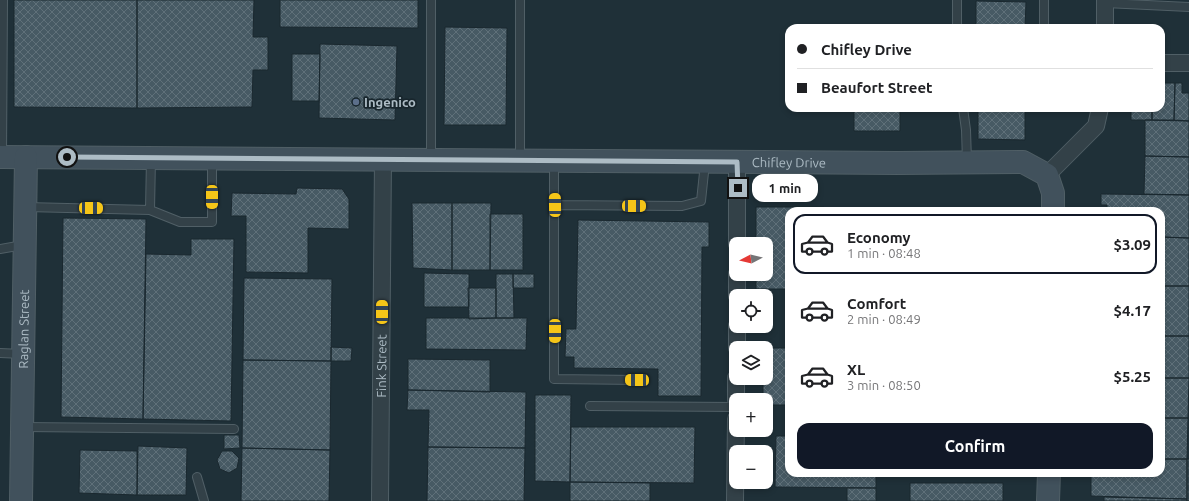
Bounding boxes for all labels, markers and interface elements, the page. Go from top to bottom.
text: Chifley Drive [821,41,912,58]
text: Beaufort Street [821,79,933,96]
place label: Ingenico [364,95,416,109]
marker: Ingenico [351,97,361,107]
route start [58,148,76,166]
street label: Chifley Drive [752,155,826,170]
callout: 1 min [752,174,818,202]
route end [729,179,747,197]
text: 1 min [769,181,801,195]
car [206,185,218,209]
car [549,193,561,217]
car [622,200,646,212]
car [79,202,103,214]
icon: car [799,226,835,262]
text: Economy [847,229,911,246]
text: $3.09 [1113,236,1151,253]
north arrow [729,237,773,281]
map controls [729,237,773,489]
text: 1 min · 08:48 [847,246,921,260]
street label: Raglan Street [16,289,31,369]
button: locate [729,289,773,333]
icon: car [799,292,835,328]
text: Comfort [847,295,906,312]
car [376,300,388,324]
text: $4.17 [1113,302,1151,319]
text: 2 min · 08:49 [847,312,921,326]
car [549,319,561,343]
street label: Fink Street [374,334,388,398]
button: layers [729,341,773,385]
icon: car [799,358,835,394]
text: XL [847,361,865,378]
text: $5.25 [1113,368,1151,385]
car [625,374,649,386]
text: 3 min · 08:50 [847,378,921,392]
button: + [729,393,773,437]
button: Confirm [797,423,1153,469]
button: − [729,445,773,489]

